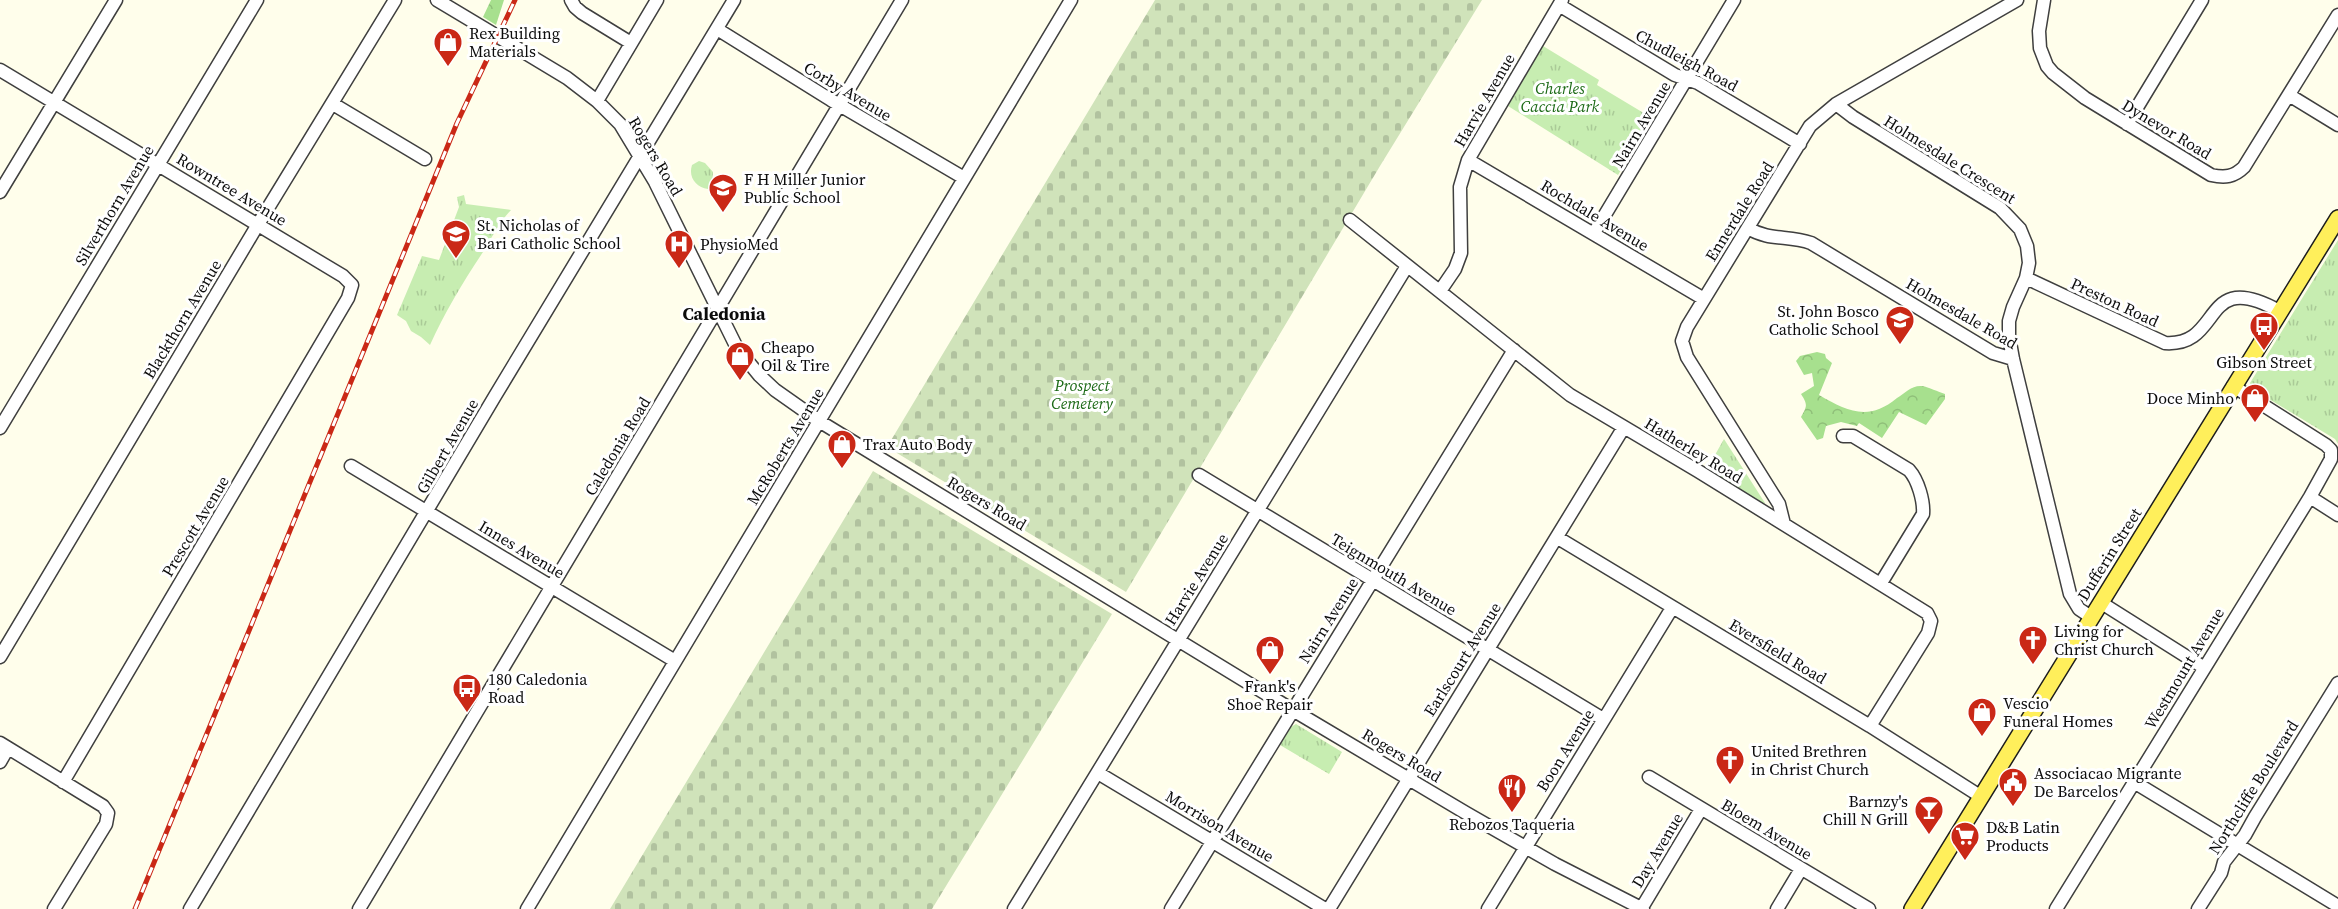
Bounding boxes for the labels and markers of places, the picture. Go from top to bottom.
place label: Rex Building Materials [469,22,560,62]
shop icon: Rex Building Materials [432,26,464,68]
place label: F H Miller Junior Public School [744,168,866,208]
school or university icon: F H Miller Junior Public School [707,172,739,214]
place label: St. Nicholas of Bari Catholic School [477,214,621,254]
school or university icon: St. Nicholas of Bari Catholic School [440,218,472,260]
hospital icon: PhysioMed [663,228,695,270]
place label: PhysioMed [700,233,778,255]
place label: St. John Bosco Catholic School [1769,300,1879,340]
school or university icon: St. John Bosco Catholic School [1884,304,1916,346]
bus stop icon: Gibson Street [2248,310,2280,352]
place label: Cheapo Oil & Tire [761,336,830,376]
shop icon: Cheapo Oil & Tire [724,340,756,382]
place label: Gibson Street [2216,351,2313,373]
shop icon: Doce Minho [2239,382,2271,424]
place label: Doce Minho [2147,387,2234,409]
shop icon: Trax Auto Body [826,428,858,470]
place label: Trax Auto Body [863,433,973,455]
place label: Living for Christ Church [2054,620,2154,660]
church icon: Living for Christ Church [2017,624,2049,666]
shop icon: Frank's Shoe Repair [1254,634,1286,676]
place label: 180 Caledonia Road [488,668,588,708]
bus stop icon: 180 Caledonia Road [451,672,483,714]
place label: Frank's Shoe Repair [1227,675,1313,715]
place label: Vescio Funeral Homes [2003,692,2113,732]
shop icon: Vescio Funeral Homes [1966,696,1998,738]
place label: United Brethren in Christ Church [1751,740,1870,780]
church icon: United Brethren in Christ Church [1714,744,1746,786]
place label: Associacao Migrante De Barcelos [2034,762,2182,802]
public building icon: Associacao Migrante De Barcelos [1997,766,2029,808]
restaurant icon: Rebozos Taqueria [1496,772,1528,814]
place label: Barnzy's Chill N Grill [1823,790,1908,830]
bar icon: Barnzy's Chill N Grill [1913,794,1945,836]
place label: Rebozos Taqueria [1449,813,1576,835]
place label: D&B Latin Products [1986,816,2060,856]
supermarket icon: D&B Latin Products [1949,820,1981,862]

